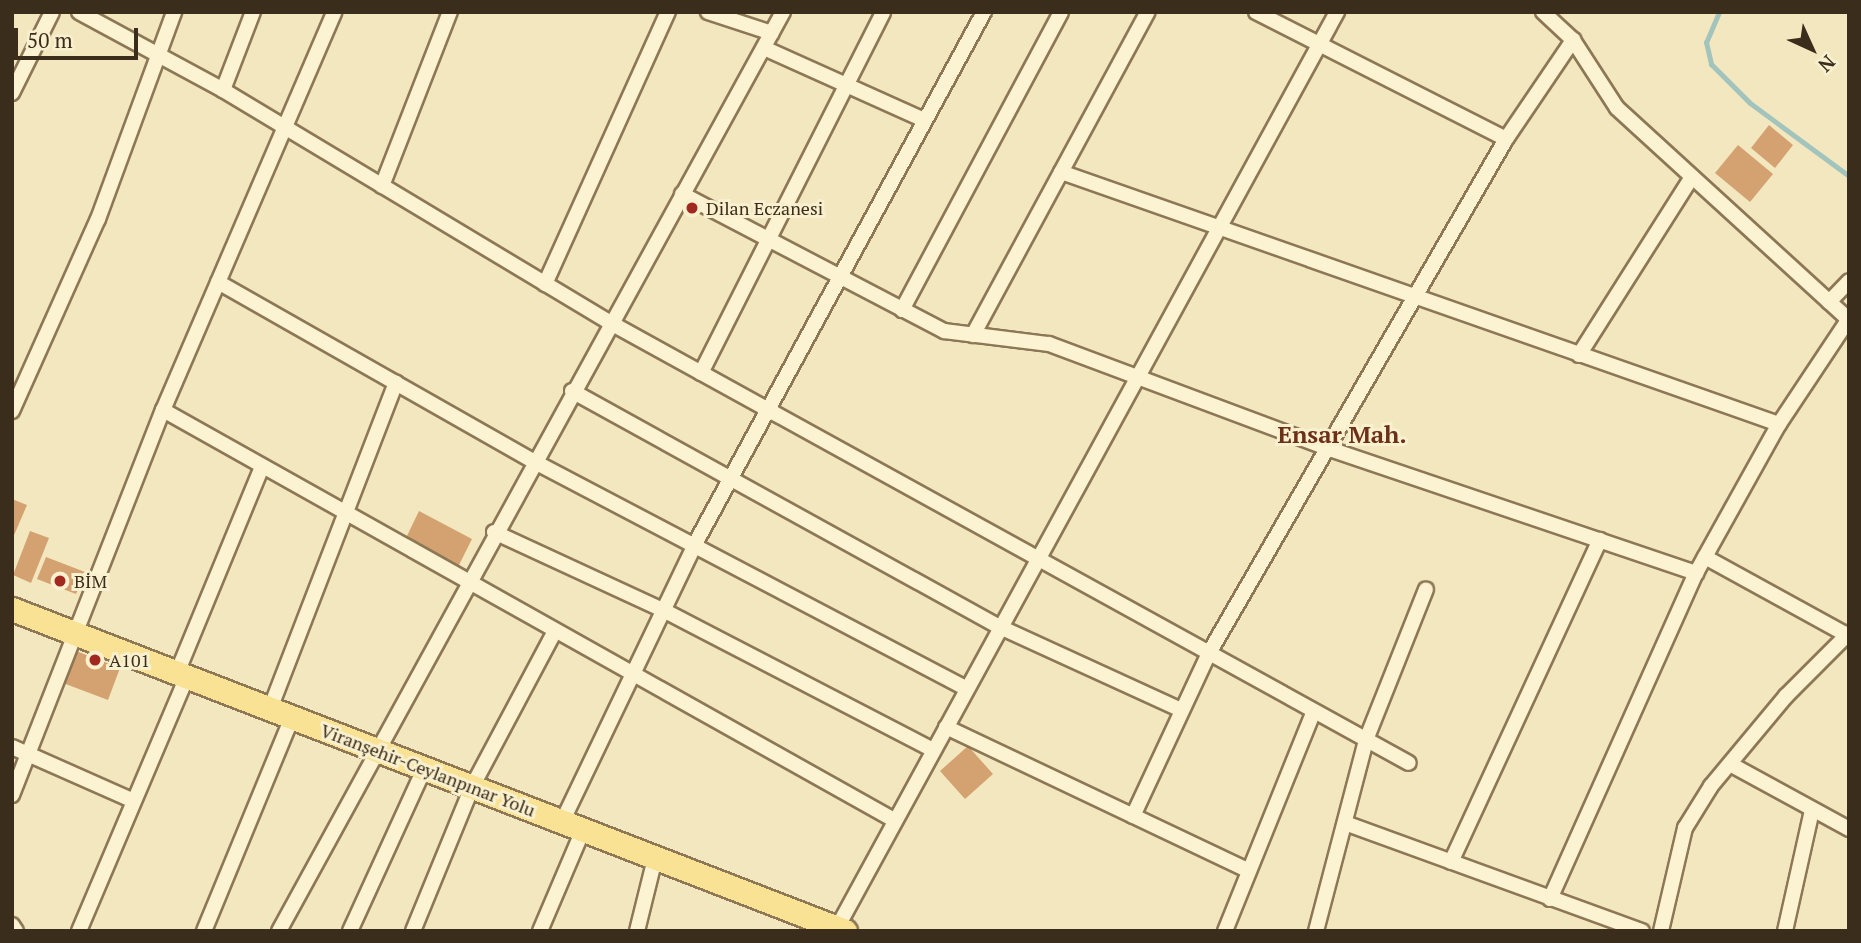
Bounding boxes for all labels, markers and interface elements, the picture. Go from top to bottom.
scale bar [18,14,142,58]
north arrow [1777,14,1847,84]
text: 50 m [27,26,73,54]
text: N [1813,50,1841,78]
place label: Dilan Eczanesi [706,197,823,219]
marker: Dilan Eczanesi [684,200,700,216]
district label: Ensar Mah. [1277,421,1407,449]
place label: BİM [74,570,107,592]
marker: BİM [52,573,68,589]
place label: A101 [109,649,150,671]
marker: A101 [87,652,103,668]
street label: Viranşehir-Ceylanpınar Yolu [318,719,538,821]

